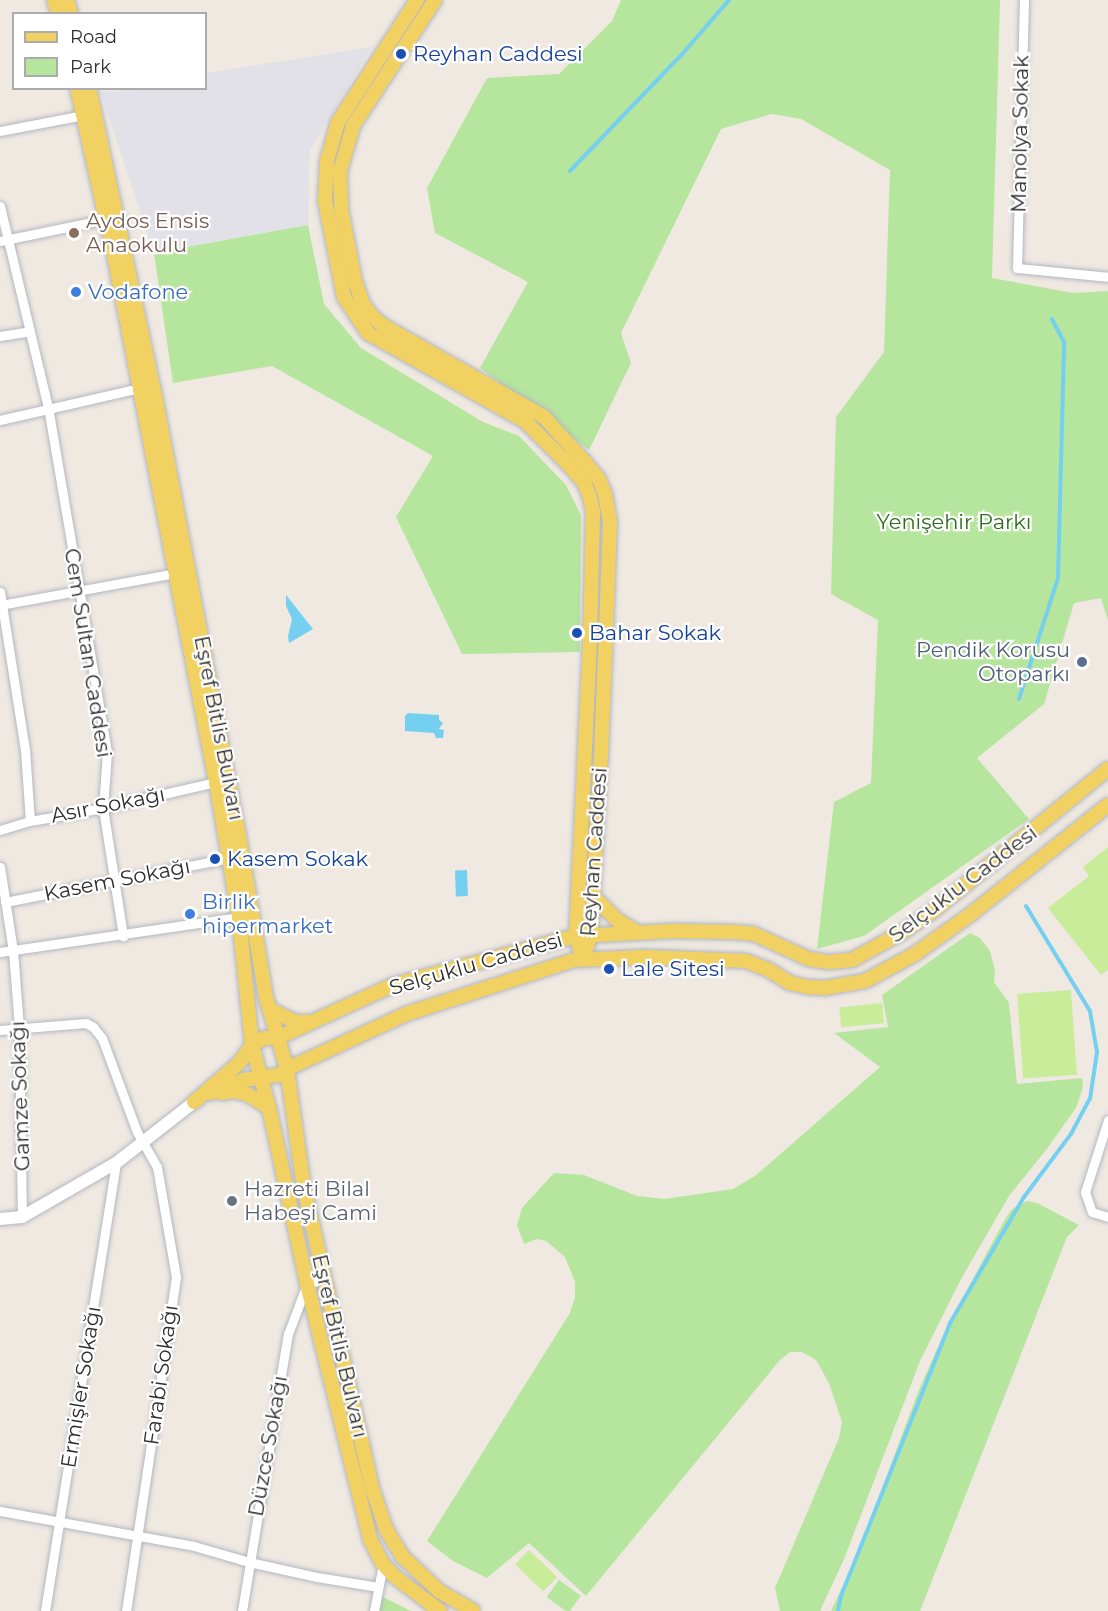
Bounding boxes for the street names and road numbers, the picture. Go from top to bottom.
street label: Manolya Sokak [1006,55,1034,213]
street label: Cem Sultan Caddesi [59,546,117,760]
street label: Eşref Bitlis Bulvarı [189,634,249,822]
street label: Reyhan Caddesi [576,767,612,937]
street label: Asır Sokağı [49,782,167,828]
street label: Selçuklu Caddesi [884,820,1042,948]
street label: Kasem Sokağı [42,853,192,907]
street label: Selçuklu Caddesi [386,927,566,1001]
street label: Gamze Sokağı [5,1020,35,1172]
street label: Eşref Bitlis Bulvarı [307,1252,373,1440]
street label: Farabi Sokağı [139,1303,183,1447]
street label: Ermişler Sokağı [56,1304,106,1470]
street label: Düzce Sokağı [243,1374,293,1518]

